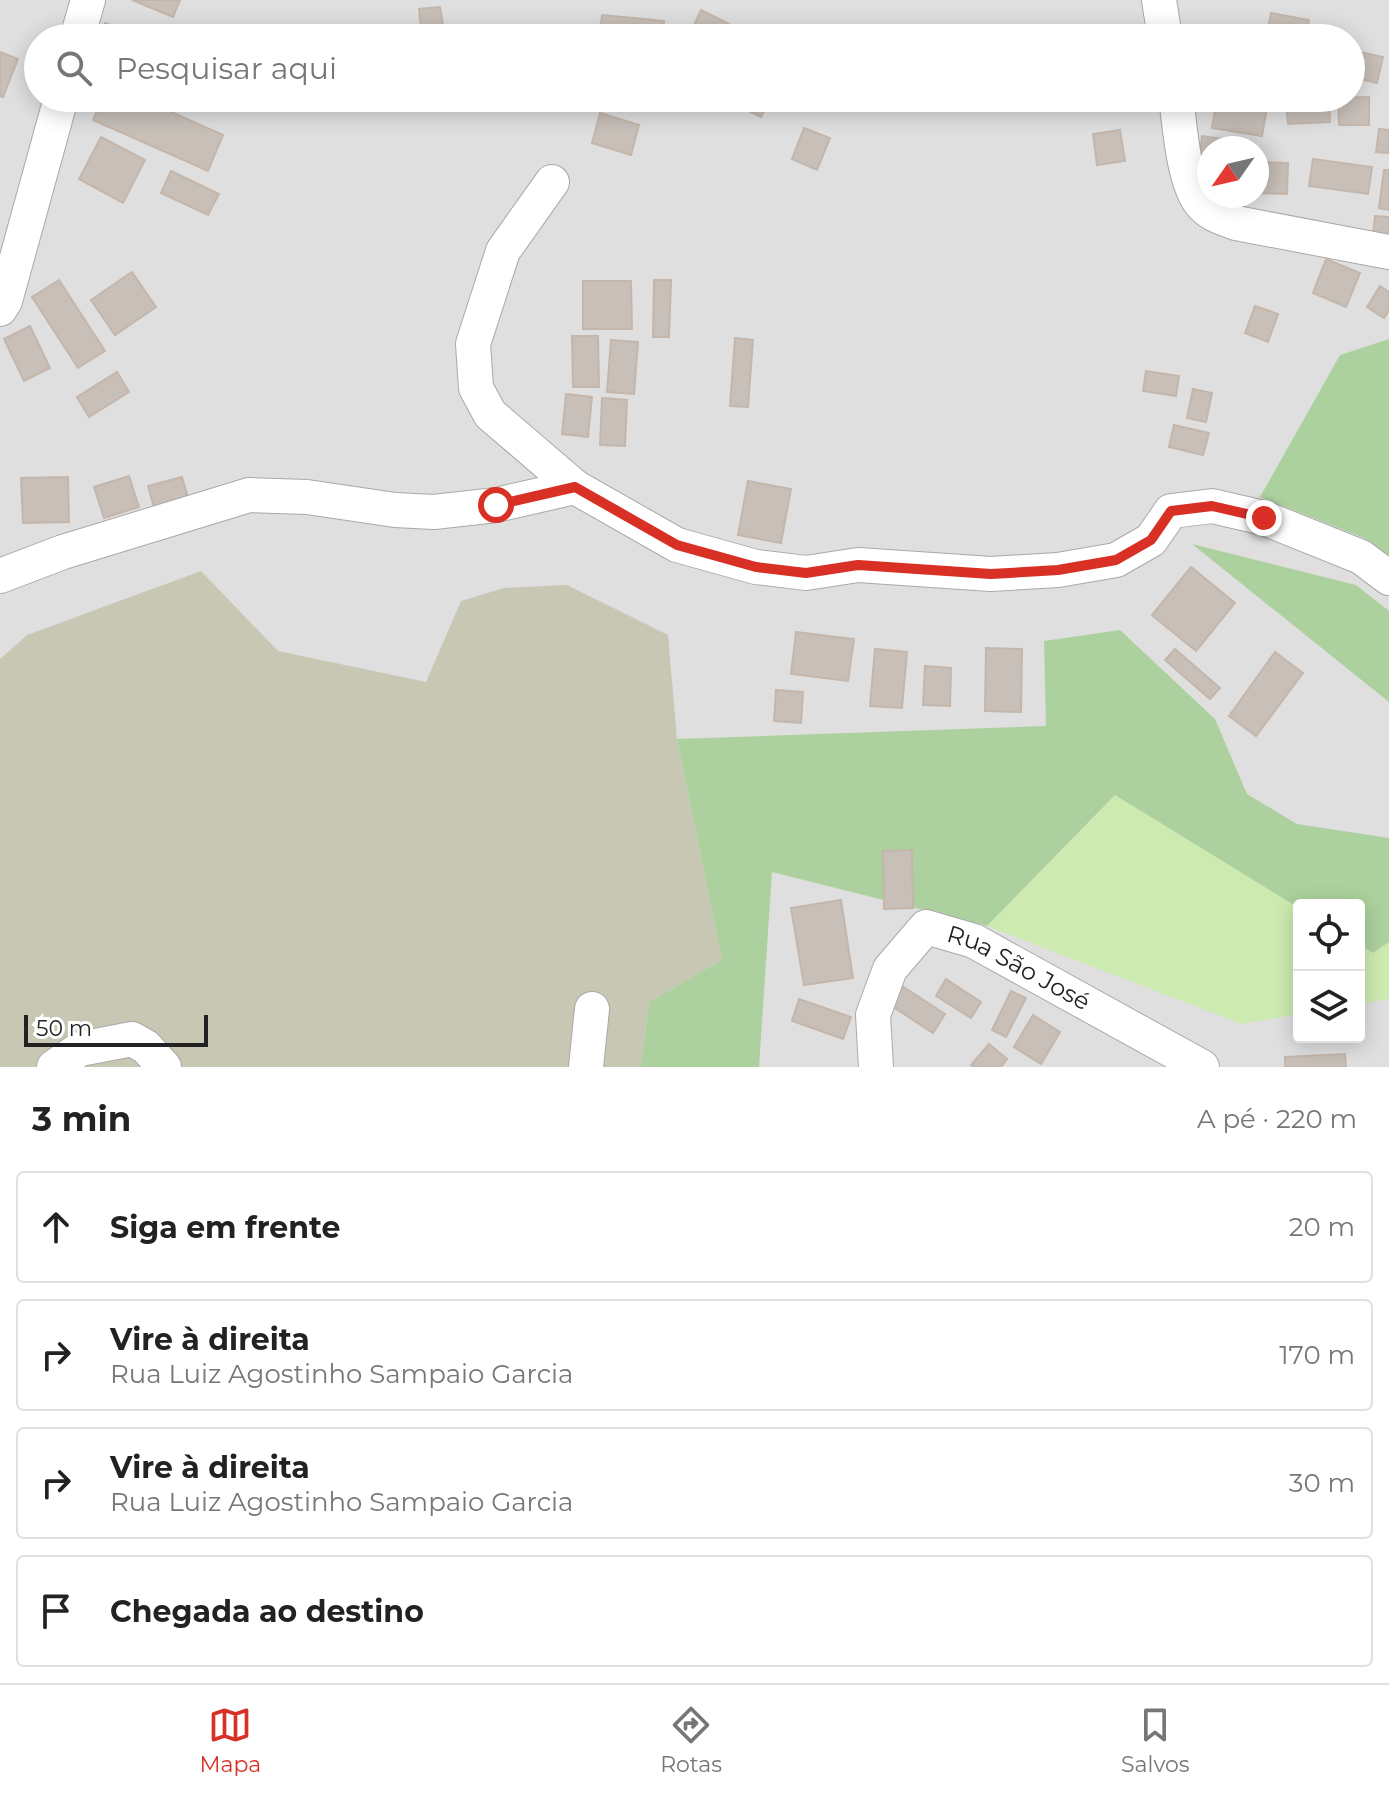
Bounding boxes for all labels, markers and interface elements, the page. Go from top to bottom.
search box [24,24,1365,112]
icon: search [52,46,96,90]
text: Pesquisar aqui [116,50,337,87]
north arrow [1197,136,1269,208]
route start [478,487,514,523]
route end [1246,500,1282,536]
map controls [1293,899,1365,1043]
button: locate [1293,899,1365,971]
street label: Rua São José [944,919,1095,1016]
button: layers [1293,971,1365,1043]
scale bar [24,1011,208,1047]
text: 50 m [36,1015,92,1042]
text: 3 min [32,1098,131,1140]
text: A pé · 220 m [1197,1103,1357,1135]
icon: ahead [34,1205,78,1249]
text: Siga em frente [110,1209,340,1246]
text: 20 m [1289,1211,1355,1243]
text: Vire à direita [110,1321,310,1358]
icon: right [34,1333,78,1377]
text: 170 m [1279,1339,1355,1371]
text: Rua Luiz Agostinho Sampaio Garcia [110,1358,573,1390]
text: Vire à direita [110,1449,310,1486]
icon: right [34,1461,78,1505]
text: 30 m [1289,1467,1355,1499]
text: Rua Luiz Agostinho Sampaio Garcia [110,1486,573,1518]
icon: arrive [34,1589,78,1633]
text: Chegada ao destino [110,1593,424,1630]
tab: Mapa [199,1703,261,1778]
tab: Rotas [660,1703,722,1778]
tab: Salvos [1121,1703,1190,1778]

